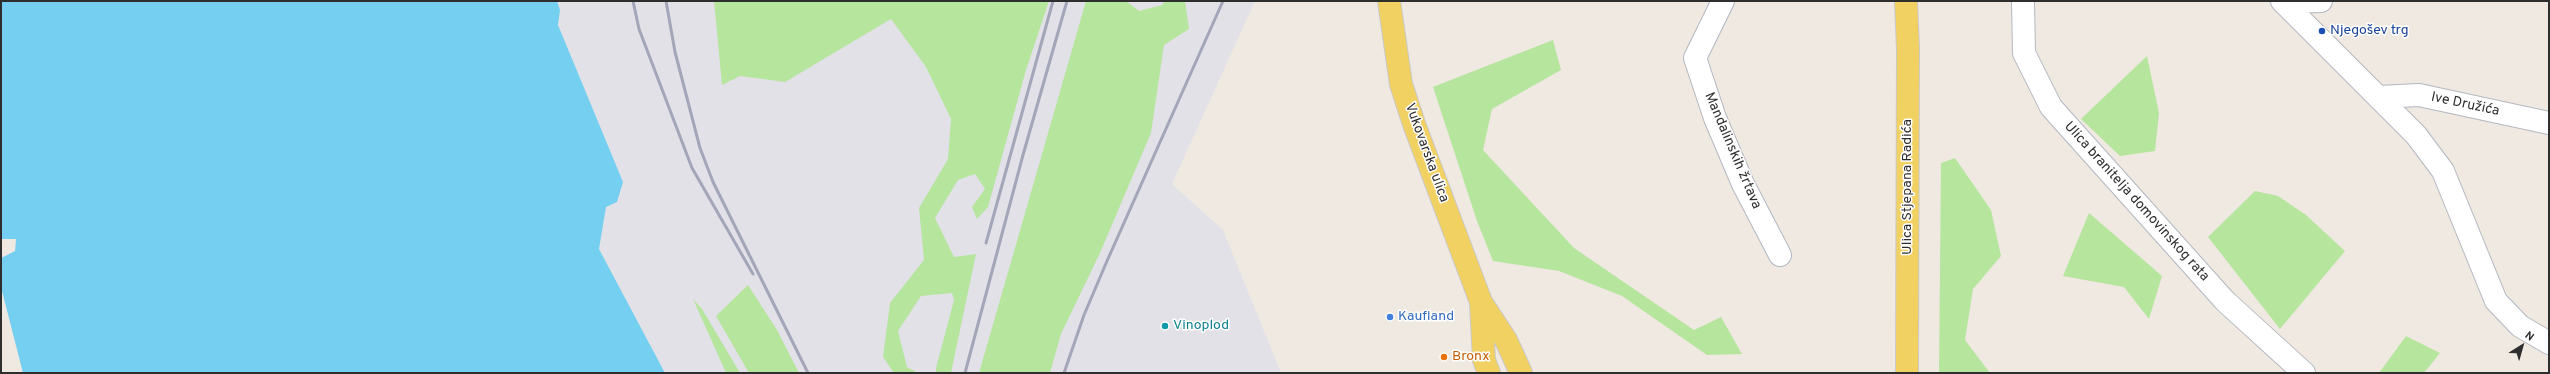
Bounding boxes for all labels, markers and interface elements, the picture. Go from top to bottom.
place label: Njegošev trg [2330,23,2409,39]
marker: Njegošev trg [2317,26,2327,36]
street label: Mandalinskih žrtava [1700,90,1764,212]
street label: Ive Družića [2429,90,2501,120]
street label: Vukovarska ulica [1400,101,1452,205]
street label: Ulica Stjepana Radića [1900,119,1916,255]
street label: Ulica branitelja domovinskog rata [2060,119,2212,285]
place label: Kaufland [1398,309,1454,325]
marker: Kaufland [1385,312,1395,322]
place label: Vinoplod [1173,318,1229,334]
marker: Vinoplod [1160,321,1170,331]
north arrow [2502,326,2542,366]
text: N [2522,328,2537,344]
place label: Bronx [1452,349,1489,365]
marker: Bronx [1439,352,1449,362]

